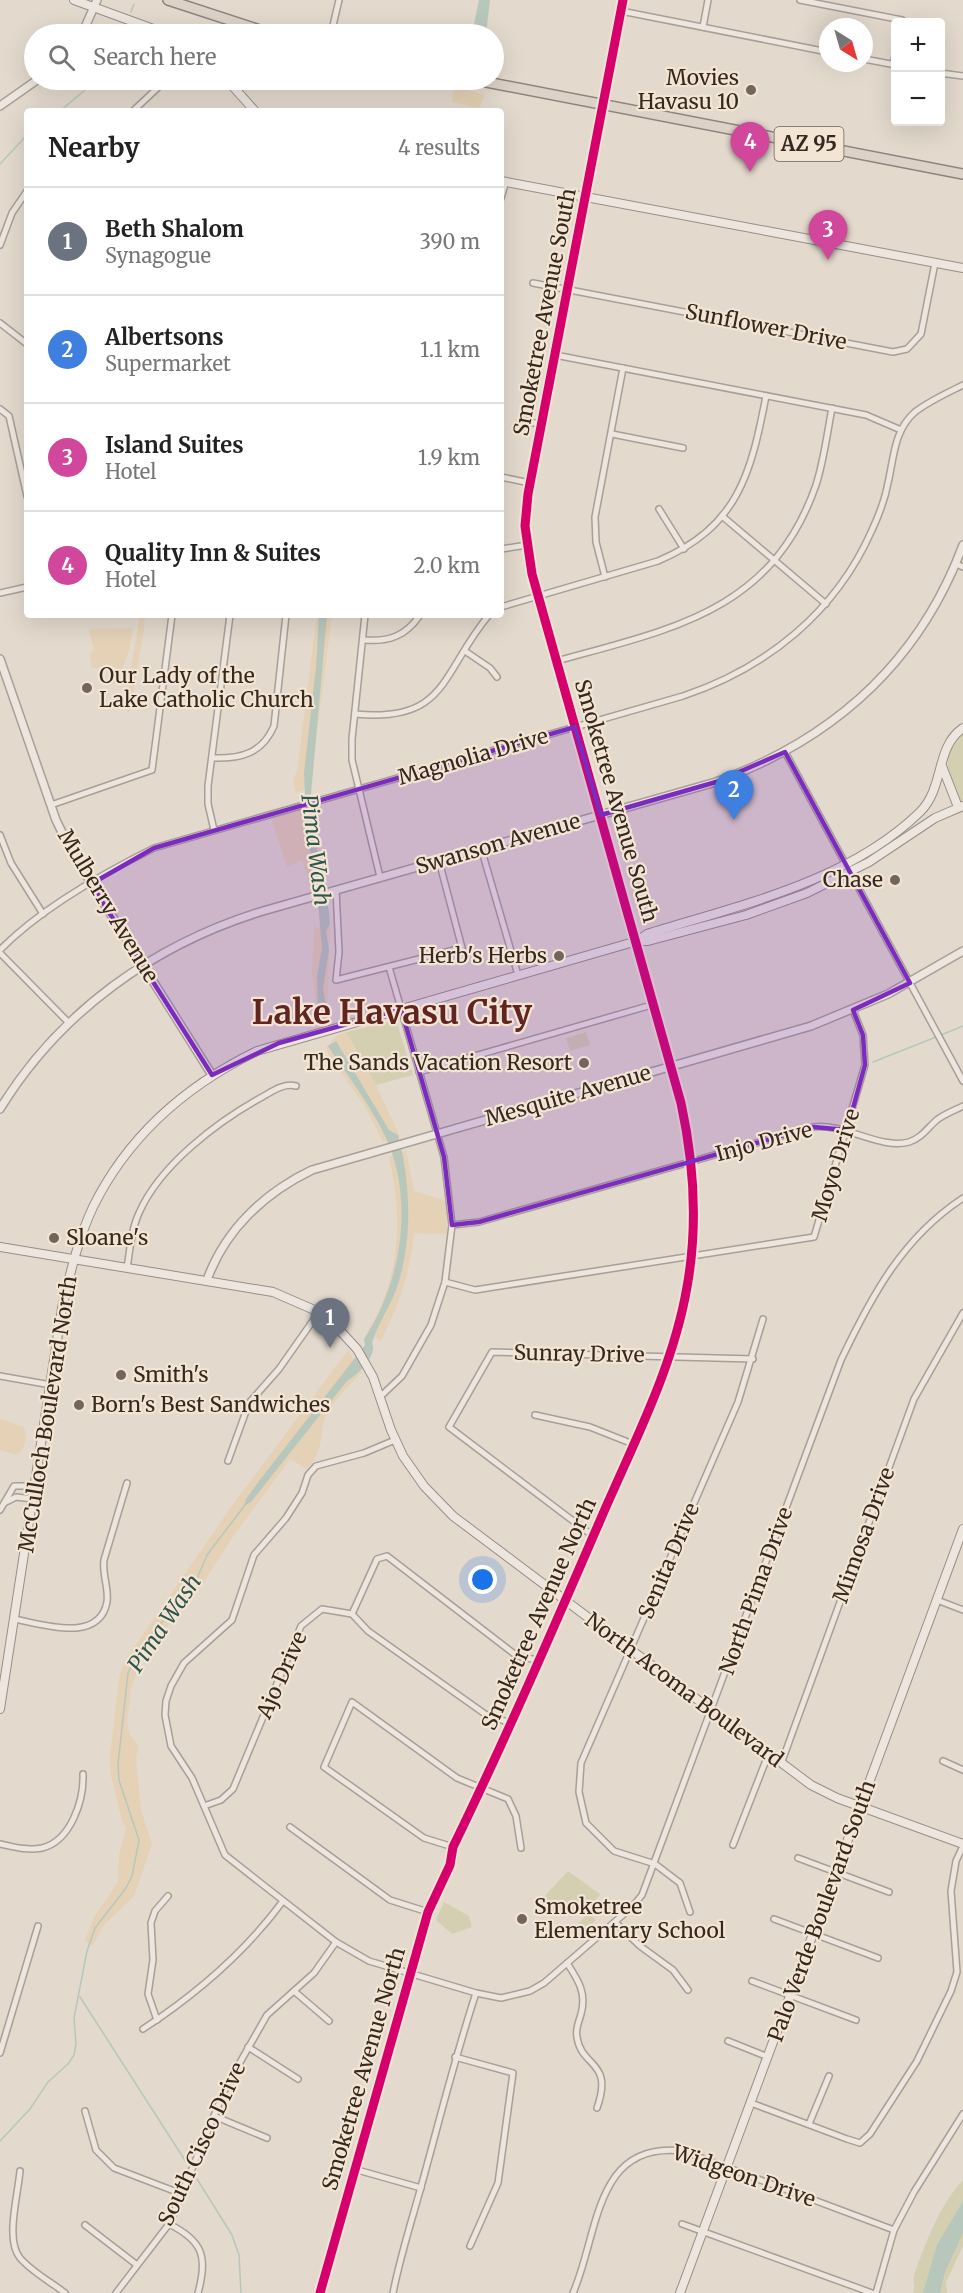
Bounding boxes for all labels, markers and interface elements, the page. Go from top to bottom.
north arrow [819,18,873,72]
map controls [891,18,945,126]
button: + [891,18,945,72]
search box [24,24,504,90]
icon: search [45,41,78,74]
text: Search here [93,43,216,71]
place label: Movies Havasu 10 [638,64,739,115]
button: − [891,72,945,126]
marker: Movies Havasu 10 [744,83,758,97]
pin: 4 [730,122,770,172]
road number: AZ 95 [774,127,844,161]
text: Nearby [48,131,140,164]
text: 4 results [398,135,480,160]
street label: Smoketree Avenue South [507,186,582,438]
pin: 3 [808,210,848,260]
text: Beth Shalom [105,215,244,243]
text: 1 [63,229,72,254]
text: 390 m [420,229,480,254]
text: Synagogue [105,243,211,268]
street label: Sunflower Drive [683,298,849,355]
text: Albertsons [105,323,224,351]
text: 2 [62,337,73,362]
text: 1.1 km [420,337,480,362]
text: Supermarket [105,351,231,376]
text: Island Suites [105,431,244,459]
text: 3 [62,445,73,470]
text: 1.9 km [418,445,480,470]
text: Hotel [105,459,156,484]
text: Quality Inn & Suites [105,539,321,567]
text: 4 [61,553,74,578]
text: 2.0 km [413,553,480,578]
text: Hotel [105,567,156,592]
place label: Our Lady of the Lake Catholic Church [99,662,314,713]
street label: Smoketree Avenue South [569,676,664,926]
marker: Our Lady of the Lake Catholic Church [80,681,94,695]
street label: Magnolia Drive [395,722,551,791]
pin: 2 [714,770,754,820]
water label: Pima Wash [295,793,337,907]
street label: Swanson Avenue [412,807,583,880]
street label: Mulberry Avenue [52,824,165,987]
place label: Chase [823,866,883,893]
marker: Chase [888,873,902,887]
place label: Herb's Herbs [419,942,547,969]
marker: Herb's Herbs [552,949,566,963]
district label: Lake Havasu City [252,992,533,1033]
place label: The Sands Vacation Resort [304,1049,572,1076]
marker: The Sands Vacation Resort [577,1056,591,1070]
street label: Mesquite Avenue [482,1059,654,1132]
street label: Moyo Drive [806,1105,865,1224]
street label: Injo Drive [713,1116,815,1167]
place label: Sloane's [66,1224,148,1251]
marker: Sloane's [47,1231,61,1245]
street label: McCulloch Boulevard North [12,1274,83,1554]
pin: 1 [310,1298,350,1348]
street label: Sunray Drive [513,1339,645,1368]
place label: Smith's [133,1361,209,1388]
marker: Smith's [114,1368,128,1382]
place label: Born's Best Sandwiches [91,1391,330,1418]
marker: Born's Best Sandwiches [72,1398,86,1412]
street label: Mimosa Drive [827,1463,901,1606]
street label: Smoketree Avenue North [475,1493,602,1734]
street label: Senita Drive [632,1499,705,1623]
street label: North Pima Drive [713,1503,798,1678]
your location [468,1565,497,1594]
water label: Pima Wash [121,1569,207,1677]
street label: North Acoma Boulevard [580,1606,789,1773]
street label: Ajo Drive [250,1627,313,1723]
street label: Palo Verde Boulevard South [762,1776,882,2045]
place label: Smoketree Elementary School [534,1893,726,1944]
marker: Smoketree Elementary School [515,1912,529,1926]
street label: Smoketree Avenue North [316,1944,411,2194]
street label: South Cisco Drive [152,2058,251,2230]
street label: Widgeon Drive [668,2138,819,2213]

